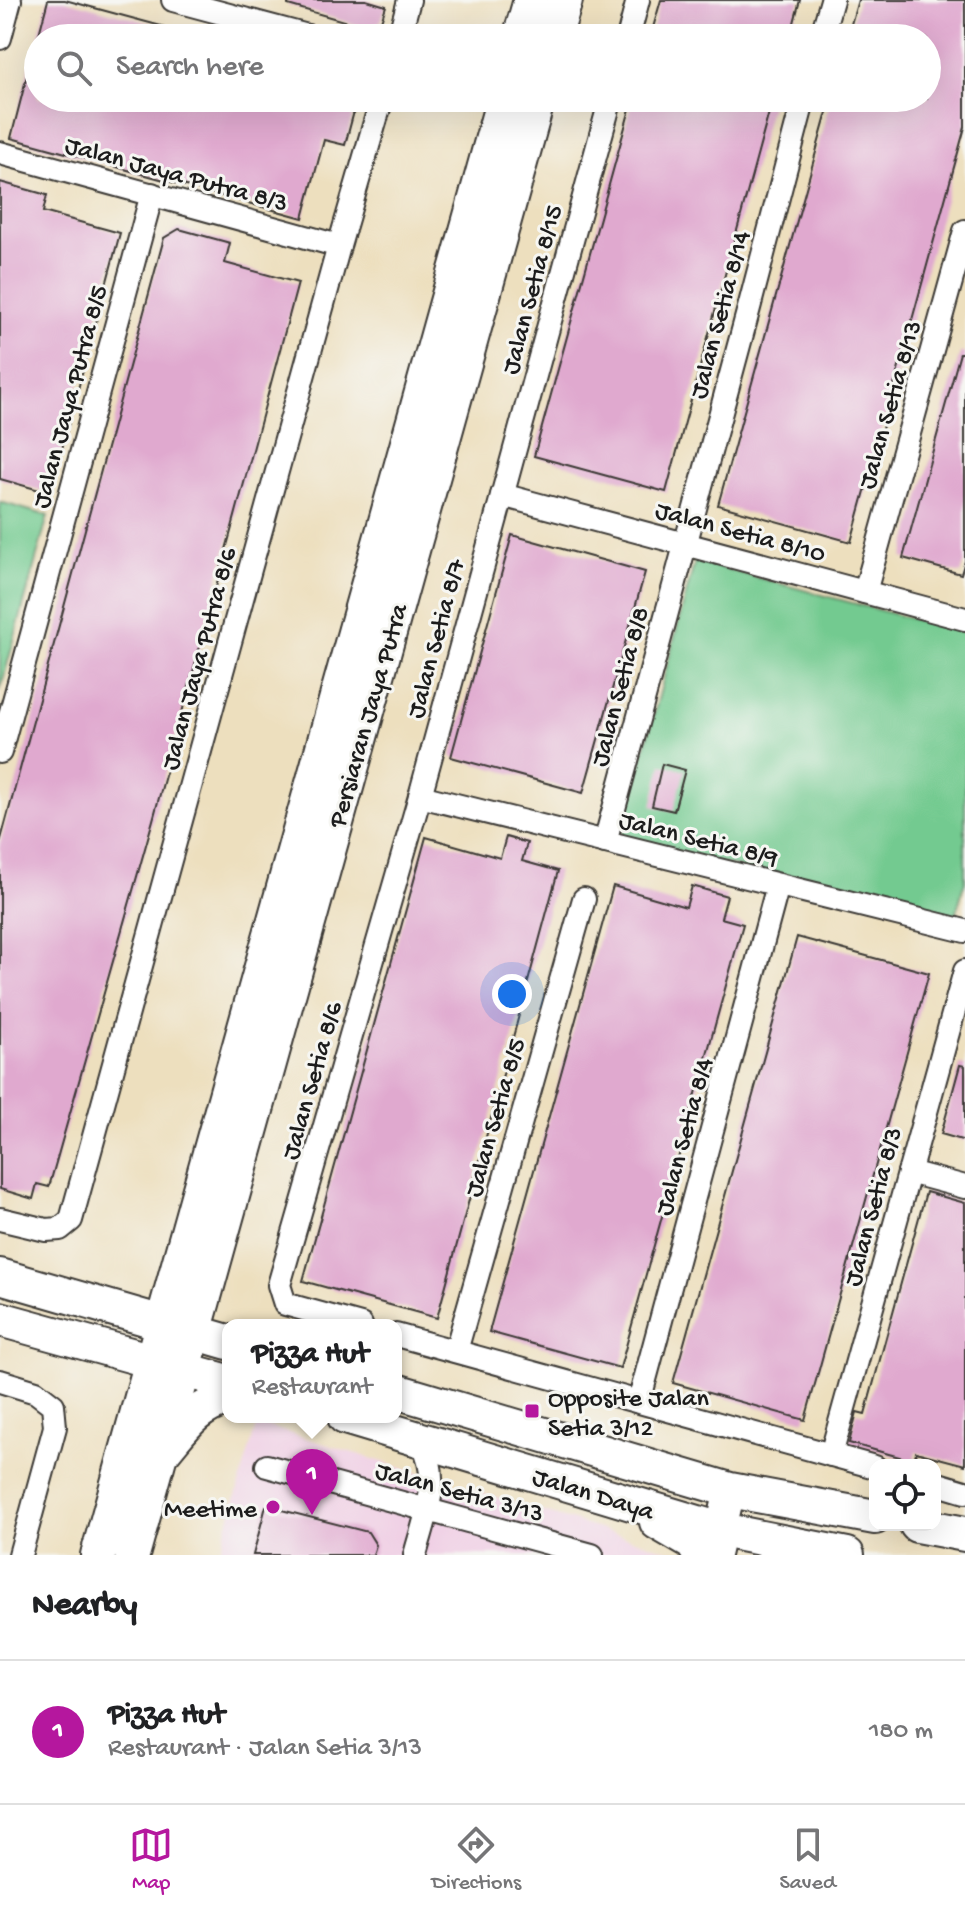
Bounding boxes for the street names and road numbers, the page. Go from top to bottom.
street label: Jalan Jaya Putra 8/3 [61,132,291,221]
street label: Jalan Setia 8/15 [497,202,572,378]
street label: Jalan Setia 8/14 [685,228,760,402]
street label: Jalan Jaya Putra 8/5 [28,282,117,512]
street label: Jalan Setia 8/13 [853,317,931,493]
street label: Jalan Setia 8/10 [651,497,829,572]
street label: Jalan Jaya Putra 8/6 [157,544,246,774]
street label: Jalan Setia 8/7 [402,555,475,722]
street label: Persiaran Jaya Putra [323,599,418,833]
street label: Jalan Setia 8/8 [586,604,659,770]
street label: Jalan Setia 8/9 [615,807,781,876]
street label: Jalan Setia 8/6 [277,998,352,1164]
street label: Jalan Setia 8/5 [460,1035,535,1201]
street label: Jalan Setia 8/4 [650,1055,722,1219]
street label: Jalan Setia 8/3 [839,1124,911,1290]
street label: Jalan Setia 3/13 [371,1457,546,1532]
street label: Jalan Daya [528,1463,659,1530]

